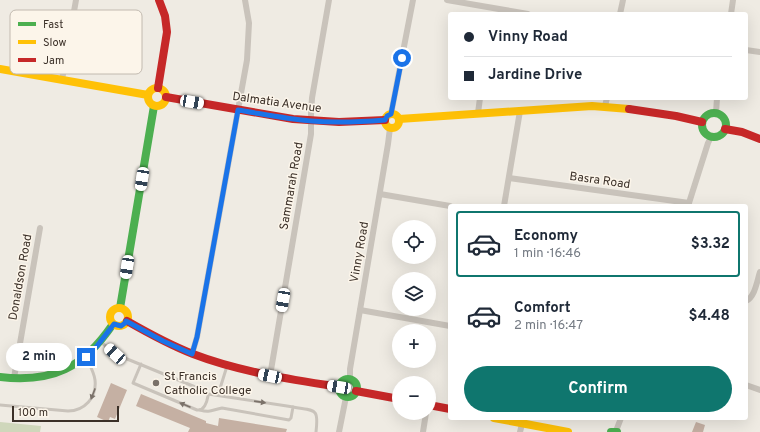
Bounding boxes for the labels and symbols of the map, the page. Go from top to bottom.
legend [10,10,142,74]
text: Fast [43,18,63,32]
text: Slow [43,36,66,50]
route start [393,49,411,67]
text: Jam [43,54,64,68]
street label: Dalmatia Avenue [231,89,322,117]
car [179,94,205,110]
street label: Sammarah Road [276,141,308,231]
car [134,166,150,192]
street label: Basra Road [568,169,631,193]
street label: Vinny Road [347,221,373,284]
street label: Donaldson Road [6,233,36,322]
car [119,254,135,280]
car [275,287,291,313]
car [102,342,128,366]
callout: 2 min [6,343,72,371]
route end [77,348,95,366]
car [257,368,283,384]
place label: St Francis Catholic College [164,369,251,399]
marker: St Francis Catholic College [151,378,161,388]
car [326,379,352,395]
one-way arrow [89,388,95,400]
one-way arrow [254,399,266,405]
one-way arrow [179,401,191,407]
scale bar [12,404,119,423]

